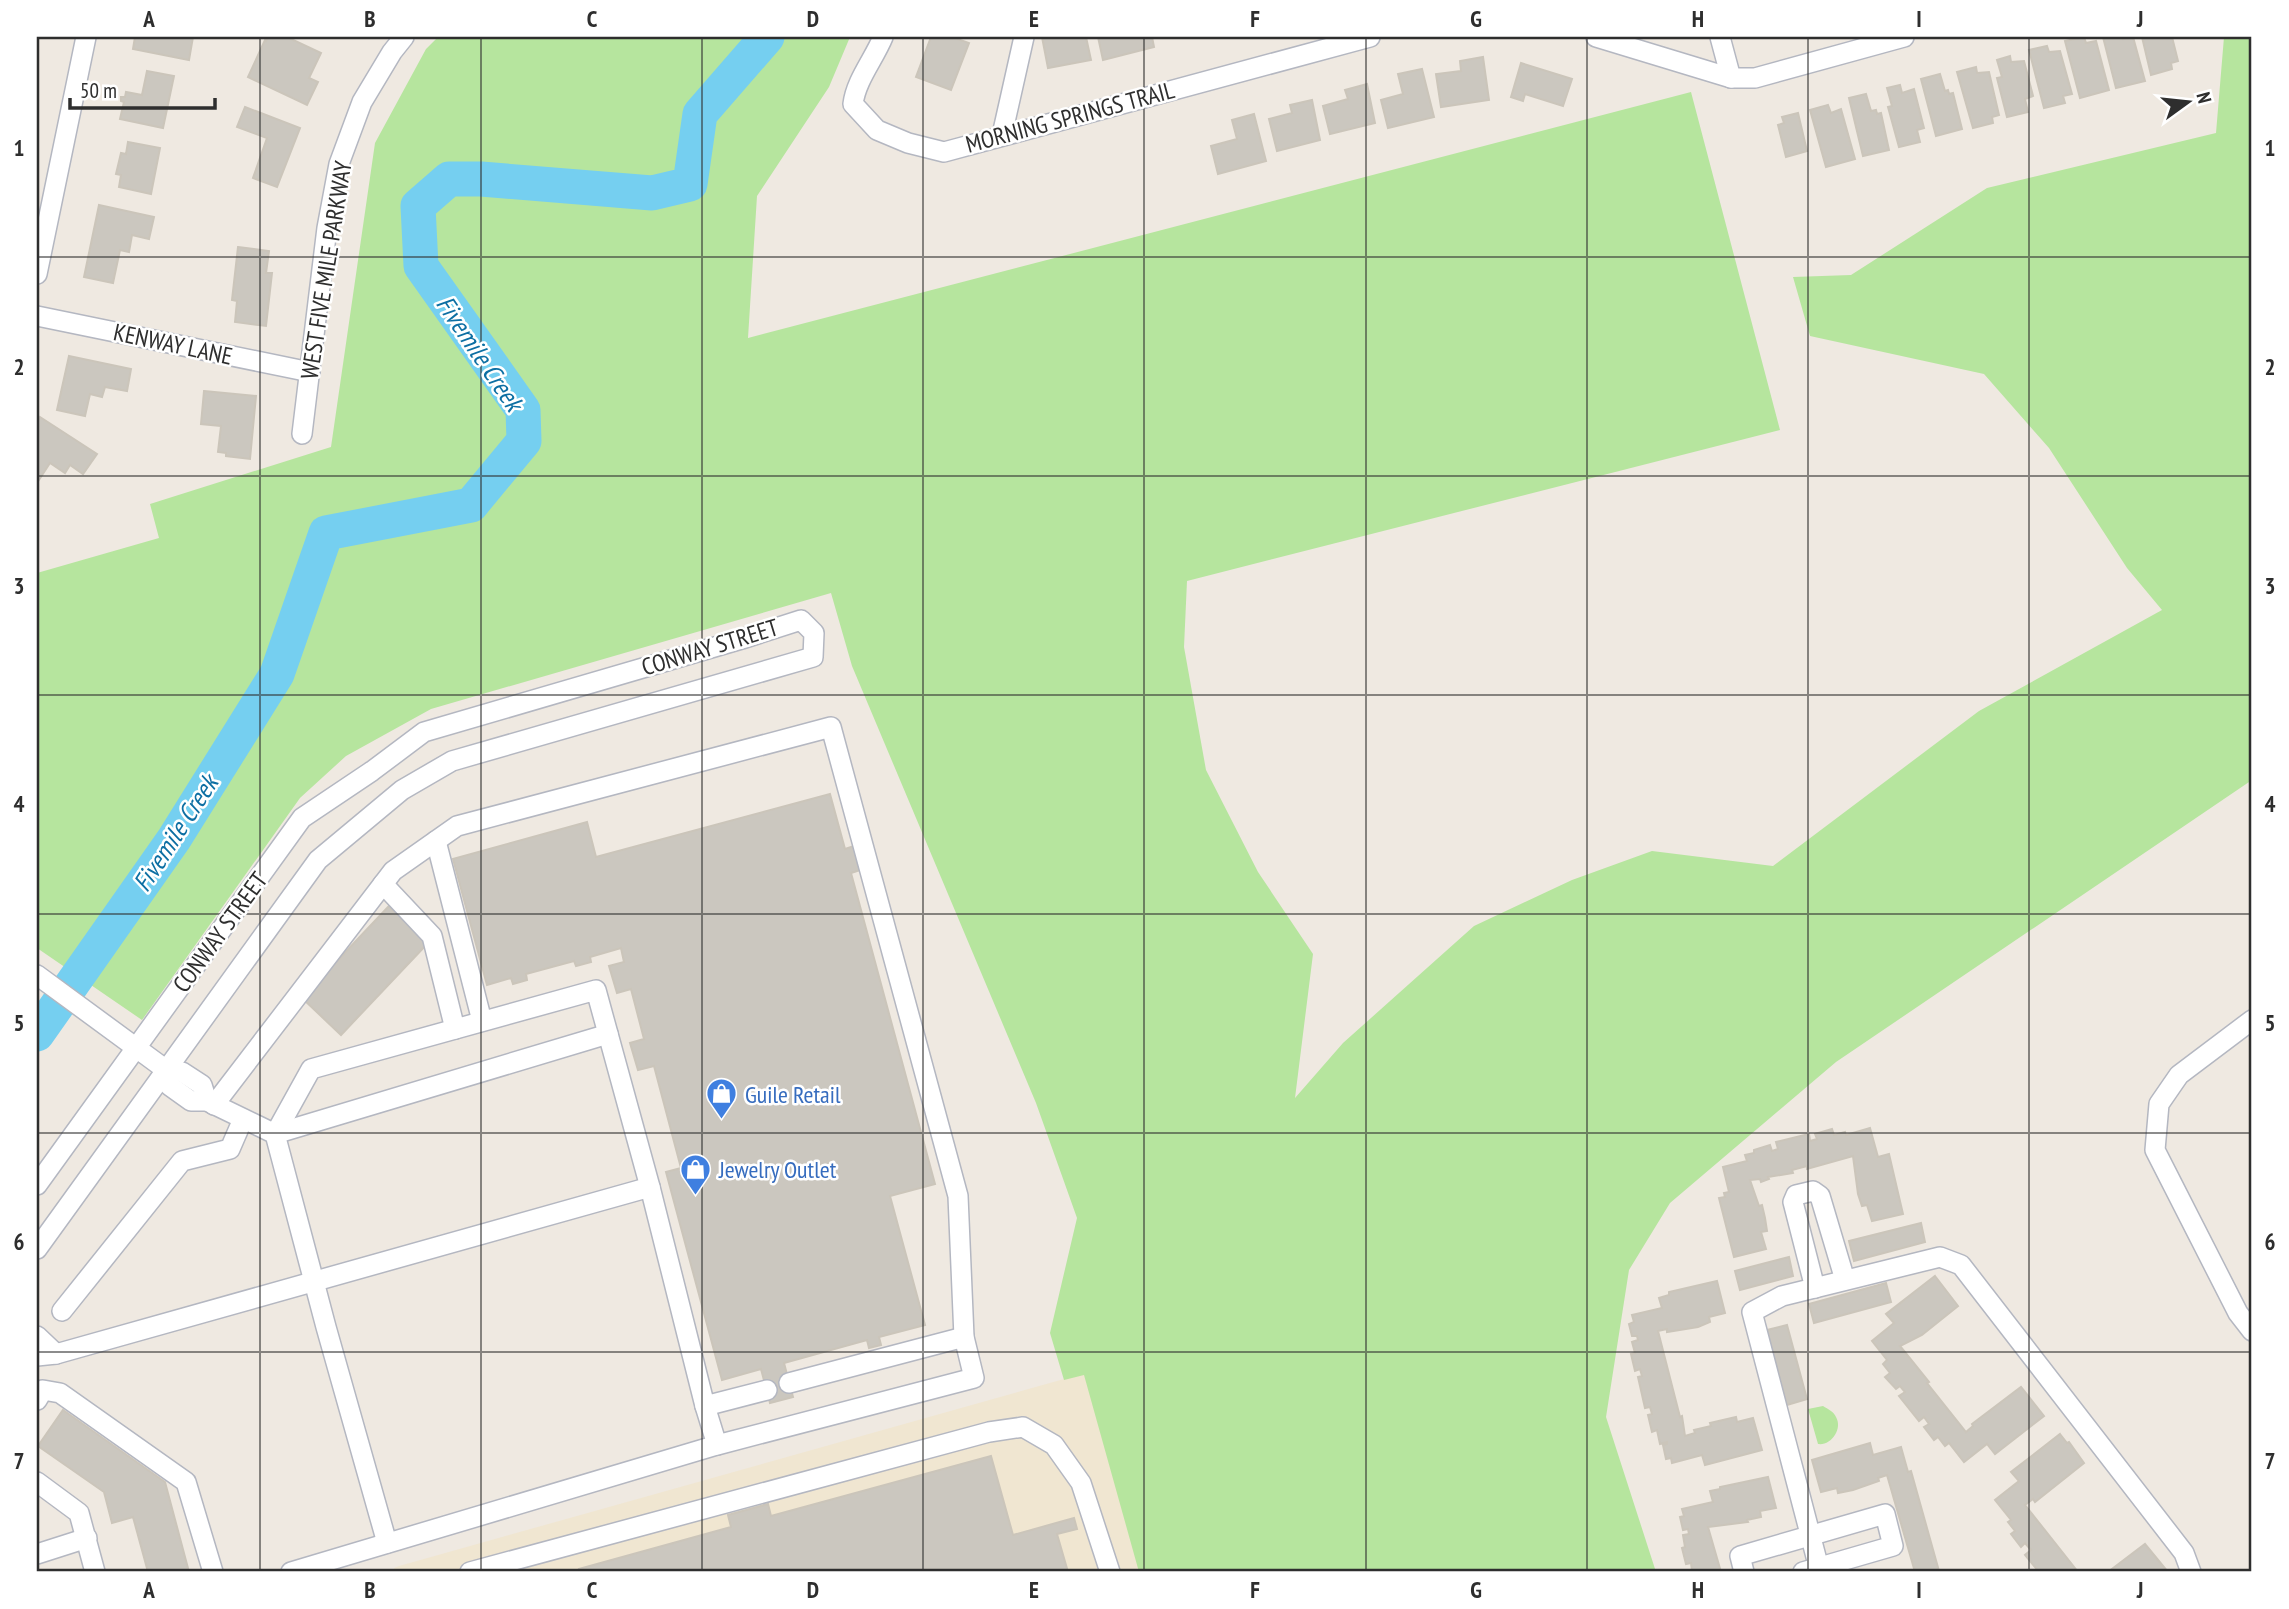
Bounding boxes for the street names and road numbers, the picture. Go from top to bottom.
street label: MORNING SPRINGS TRAIL [962,74,1178,160]
street label: WEST FIVE MILE PARKWAY [293,159,359,381]
street label: KENWAY LANE [111,316,235,372]
street label: CONWAY STREET [638,611,782,682]
street label: CONWAY STREET [166,865,274,998]

